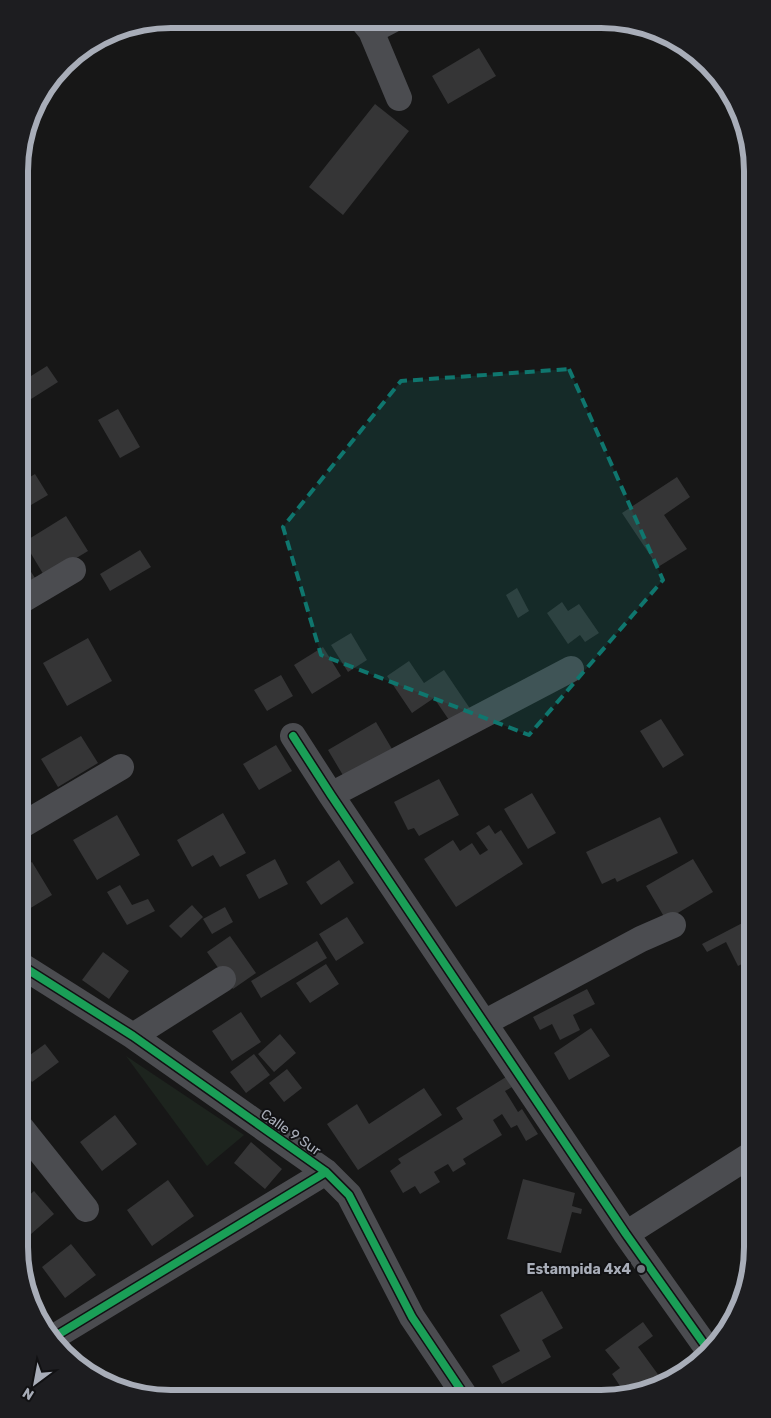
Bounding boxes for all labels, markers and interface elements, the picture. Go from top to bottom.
street label: Calle 9 Sur [257,1106,325,1160]
place label: Estampida 4x4 [526,1261,631,1278]
marker: Estampida 4x4 [635,1263,647,1275]
north arrow [10,1358,60,1408]
text: N [20,1384,37,1403]

